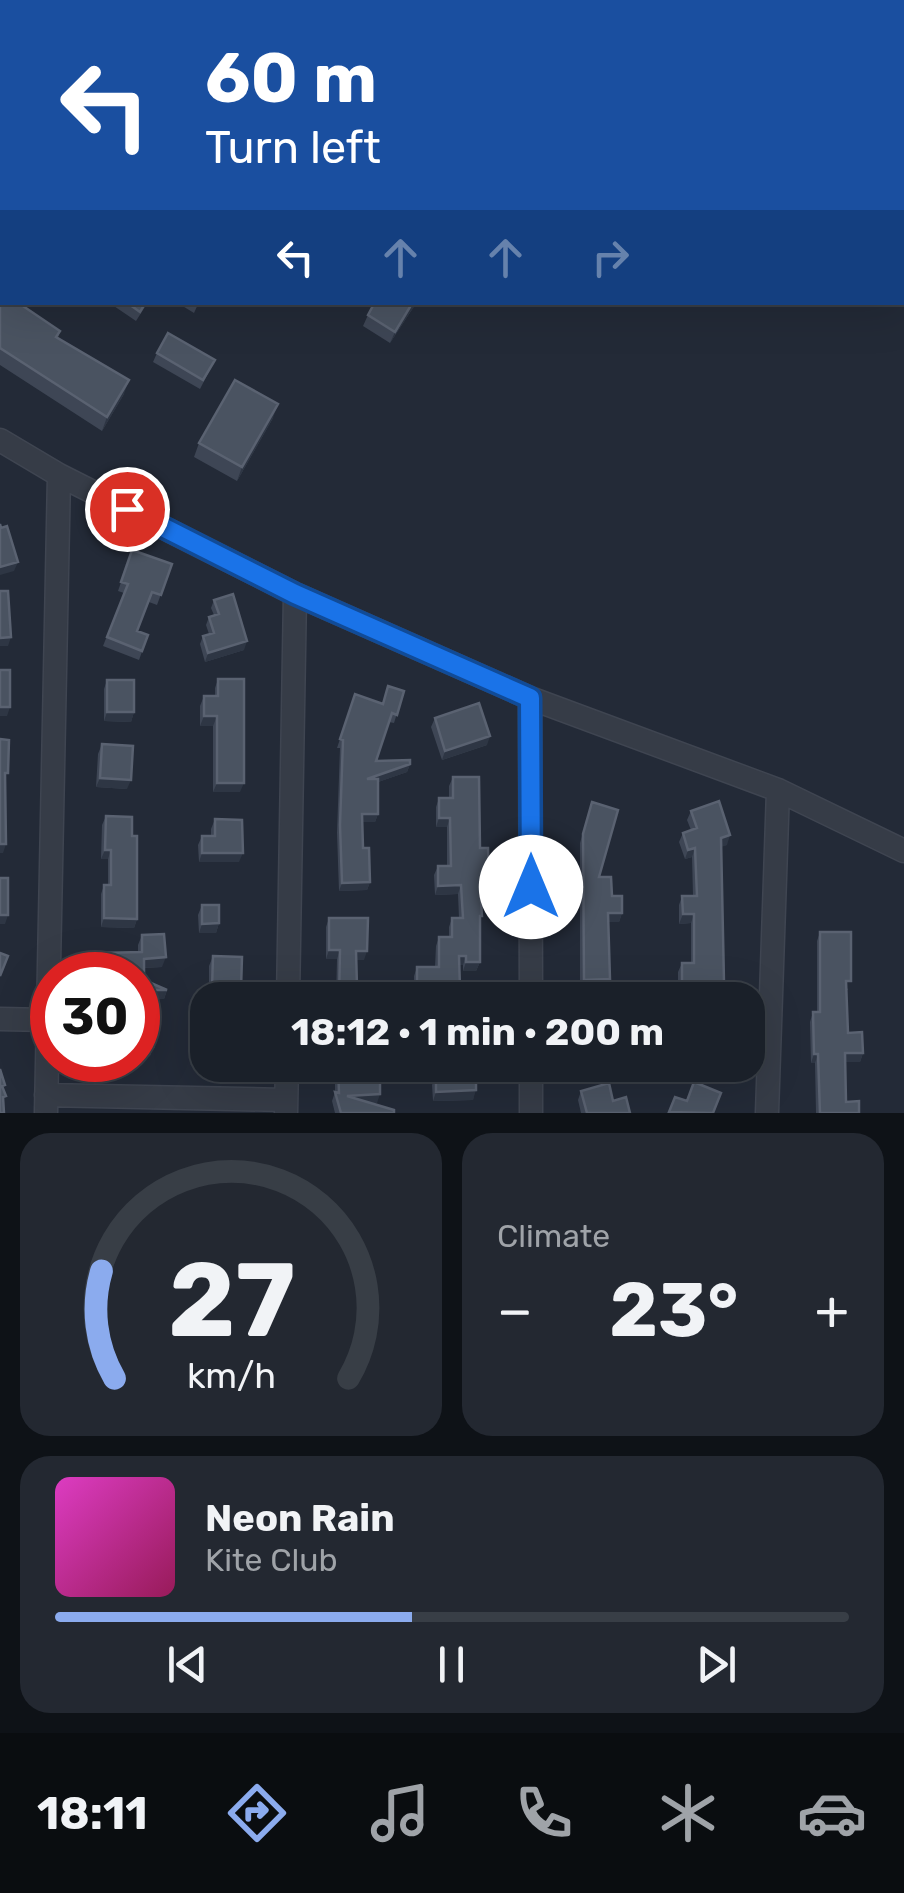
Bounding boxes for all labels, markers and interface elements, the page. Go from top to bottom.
text: 60 m [205,37,377,120]
icon: left [40,40,170,170]
text: Turn left [205,121,381,174]
icon: left [268,230,323,285]
icon: ahead [373,230,428,285]
icon: ahead [478,230,533,285]
icon: right [583,230,638,285]
pin [85,467,170,552]
icon: arrive [100,482,155,537]
position arrow [479,835,583,939]
speed limit sign: 30 [30,952,160,1082]
text: 18:12 · 1 min · 200 m [291,1009,664,1055]
text: Climate [497,1217,610,1255]
text: 27 [167,1239,295,1362]
text: 23° [609,1266,738,1355]
text: − [497,1278,533,1343]
text: + [815,1278,849,1343]
text: km/h [186,1355,276,1397]
text: Neon Rain [205,1495,395,1541]
text: Kite Club [205,1541,338,1579]
icon: previous [160,1637,215,1692]
icon: pause [424,1637,479,1692]
icon: next [689,1637,744,1692]
icon: directions [222,1778,292,1848]
icon: music [365,1778,435,1848]
icon: phone [509,1778,579,1848]
icon: climate [653,1778,723,1848]
icon: car [797,1778,867,1848]
text: 18:11 [37,1787,148,1840]

